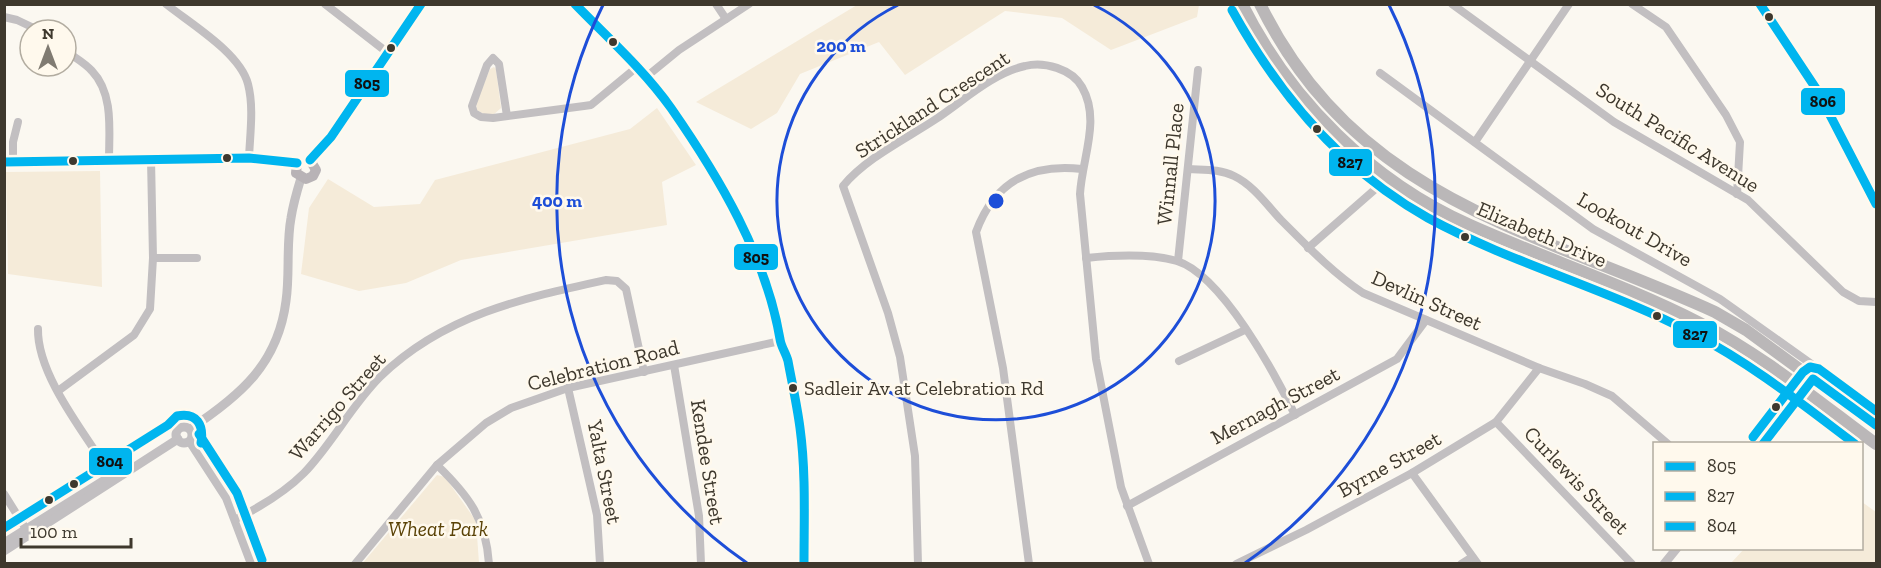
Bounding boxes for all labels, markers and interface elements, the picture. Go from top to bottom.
unlabelled marker [1763,11,1775,23]
north arrow [18,18,78,78]
text: N [42,24,54,43]
text: 200 m [816,35,866,57]
unlabelled marker [607,36,619,48]
unlabelled marker [385,42,397,54]
street label: Strickland Crescent [850,45,1014,163]
line badge: 805 [344,69,390,98]
text: 805 [354,74,380,93]
street label: South Pacific Avenue [1592,77,1764,197]
line badge: 806 [1800,87,1846,116]
text: 806 [1810,92,1837,111]
street label: Winnall Place [1151,102,1189,226]
unlabelled marker [1311,123,1323,135]
line badge: 827 [1328,148,1373,177]
unlabelled marker [221,152,233,164]
text: 827 [1337,153,1363,172]
unlabelled marker [67,155,79,167]
street label: Lookout Drive [1573,186,1697,272]
text: 400 m [532,190,582,212]
centre of rings [986,191,1006,211]
street label: Elizabeth Drive [1473,195,1611,273]
unlabelled marker [1459,231,1471,243]
line badge: 805 [733,243,779,271]
text: 805 [743,248,769,267]
street label: Devlin Street [1368,265,1486,336]
unlabelled marker [1651,310,1663,322]
line badge: 827 [1672,320,1718,349]
text: 827 [1682,325,1708,344]
street label: Celebration Road [525,334,682,396]
street label: Warrigo Street [283,347,391,465]
street label: Mernagh Street [1206,361,1344,449]
place label: Sadleir Av at Celebration Rd [804,376,1044,400]
marker: Sadleir Av at Celebration Rd [787,382,799,394]
street label: Kendee Street [686,398,730,527]
unlabelled marker [1770,401,1782,413]
street label: Yalta Street [583,417,627,526]
street label: Curlewis Street [1519,421,1635,539]
street label: Byrne Street [1333,425,1445,503]
legend [1653,442,1863,550]
line badge: 804 [88,447,133,476]
text: 804 [97,452,123,471]
text: 805 [1707,455,1736,477]
unlabelled marker [68,478,80,490]
text: 827 [1707,485,1735,507]
unlabelled marker [43,494,55,506]
scale bar [21,511,130,549]
text: 804 [1707,515,1737,537]
park label: Wheat Park [388,516,488,541]
text: 100 m [30,521,78,543]

